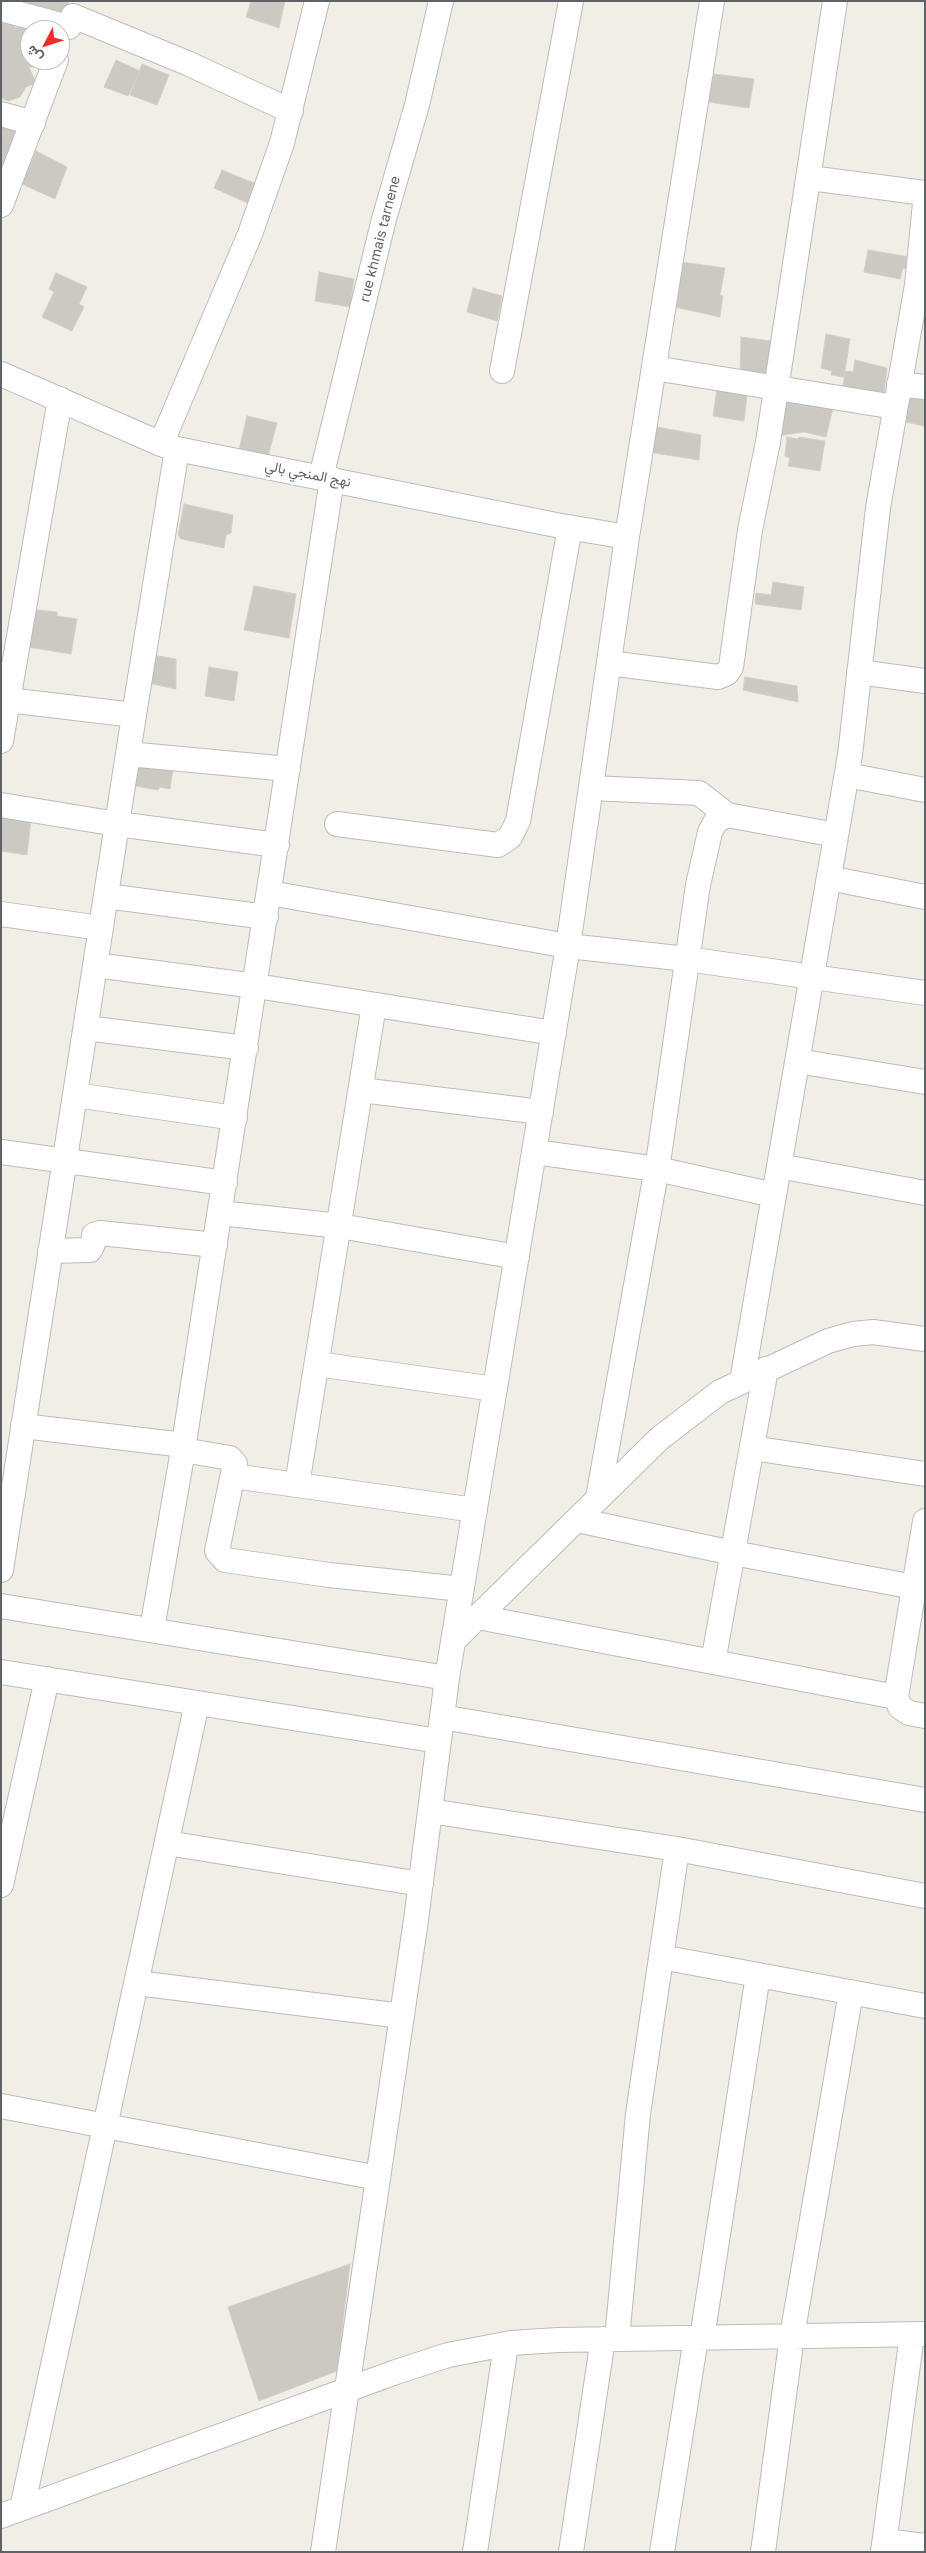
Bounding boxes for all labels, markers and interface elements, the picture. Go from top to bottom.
north arrow [20,20,70,70]
text: ش [22,42,46,66]
street label: rue khmais tarnene [356,174,404,304]
street label: نهج المنجي بالي [264,457,352,491]

